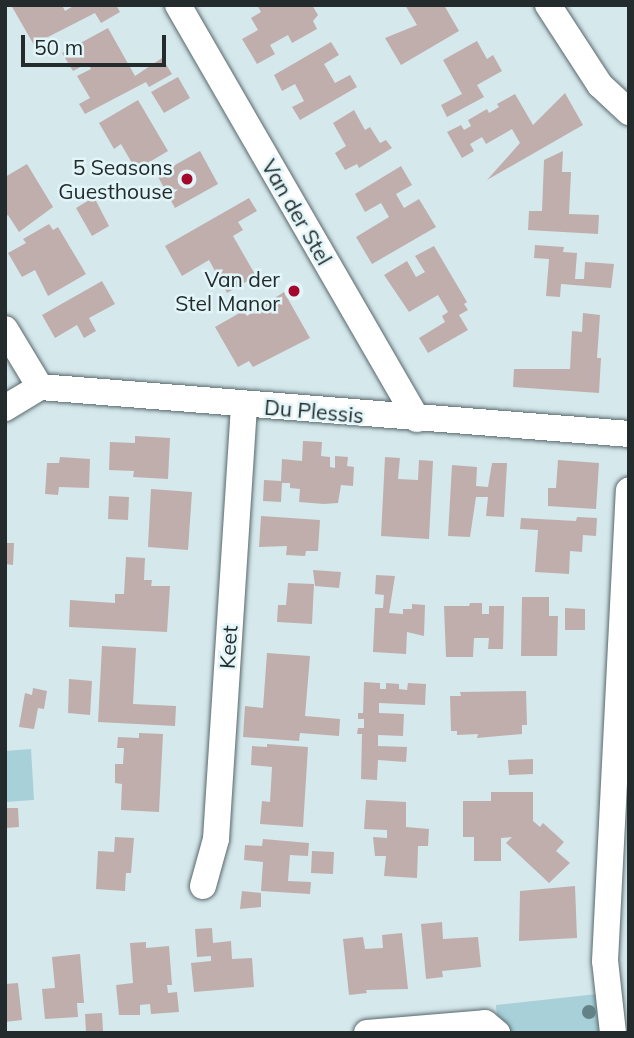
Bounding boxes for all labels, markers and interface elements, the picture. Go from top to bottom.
scale bar [24,21,170,65]
text: 50 m [34,34,83,60]
place label: 5 Seasons Guesthouse [58,154,173,204]
street label: Van der Stel [257,155,337,269]
marker: 5 Seasons Guesthouse [179,171,195,187]
place label: Van der Stel Manor [175,266,280,316]
marker: Van der Stel Manor [286,283,302,299]
street label: Du Plessis [263,394,365,428]
street label: Keet [214,625,242,669]

